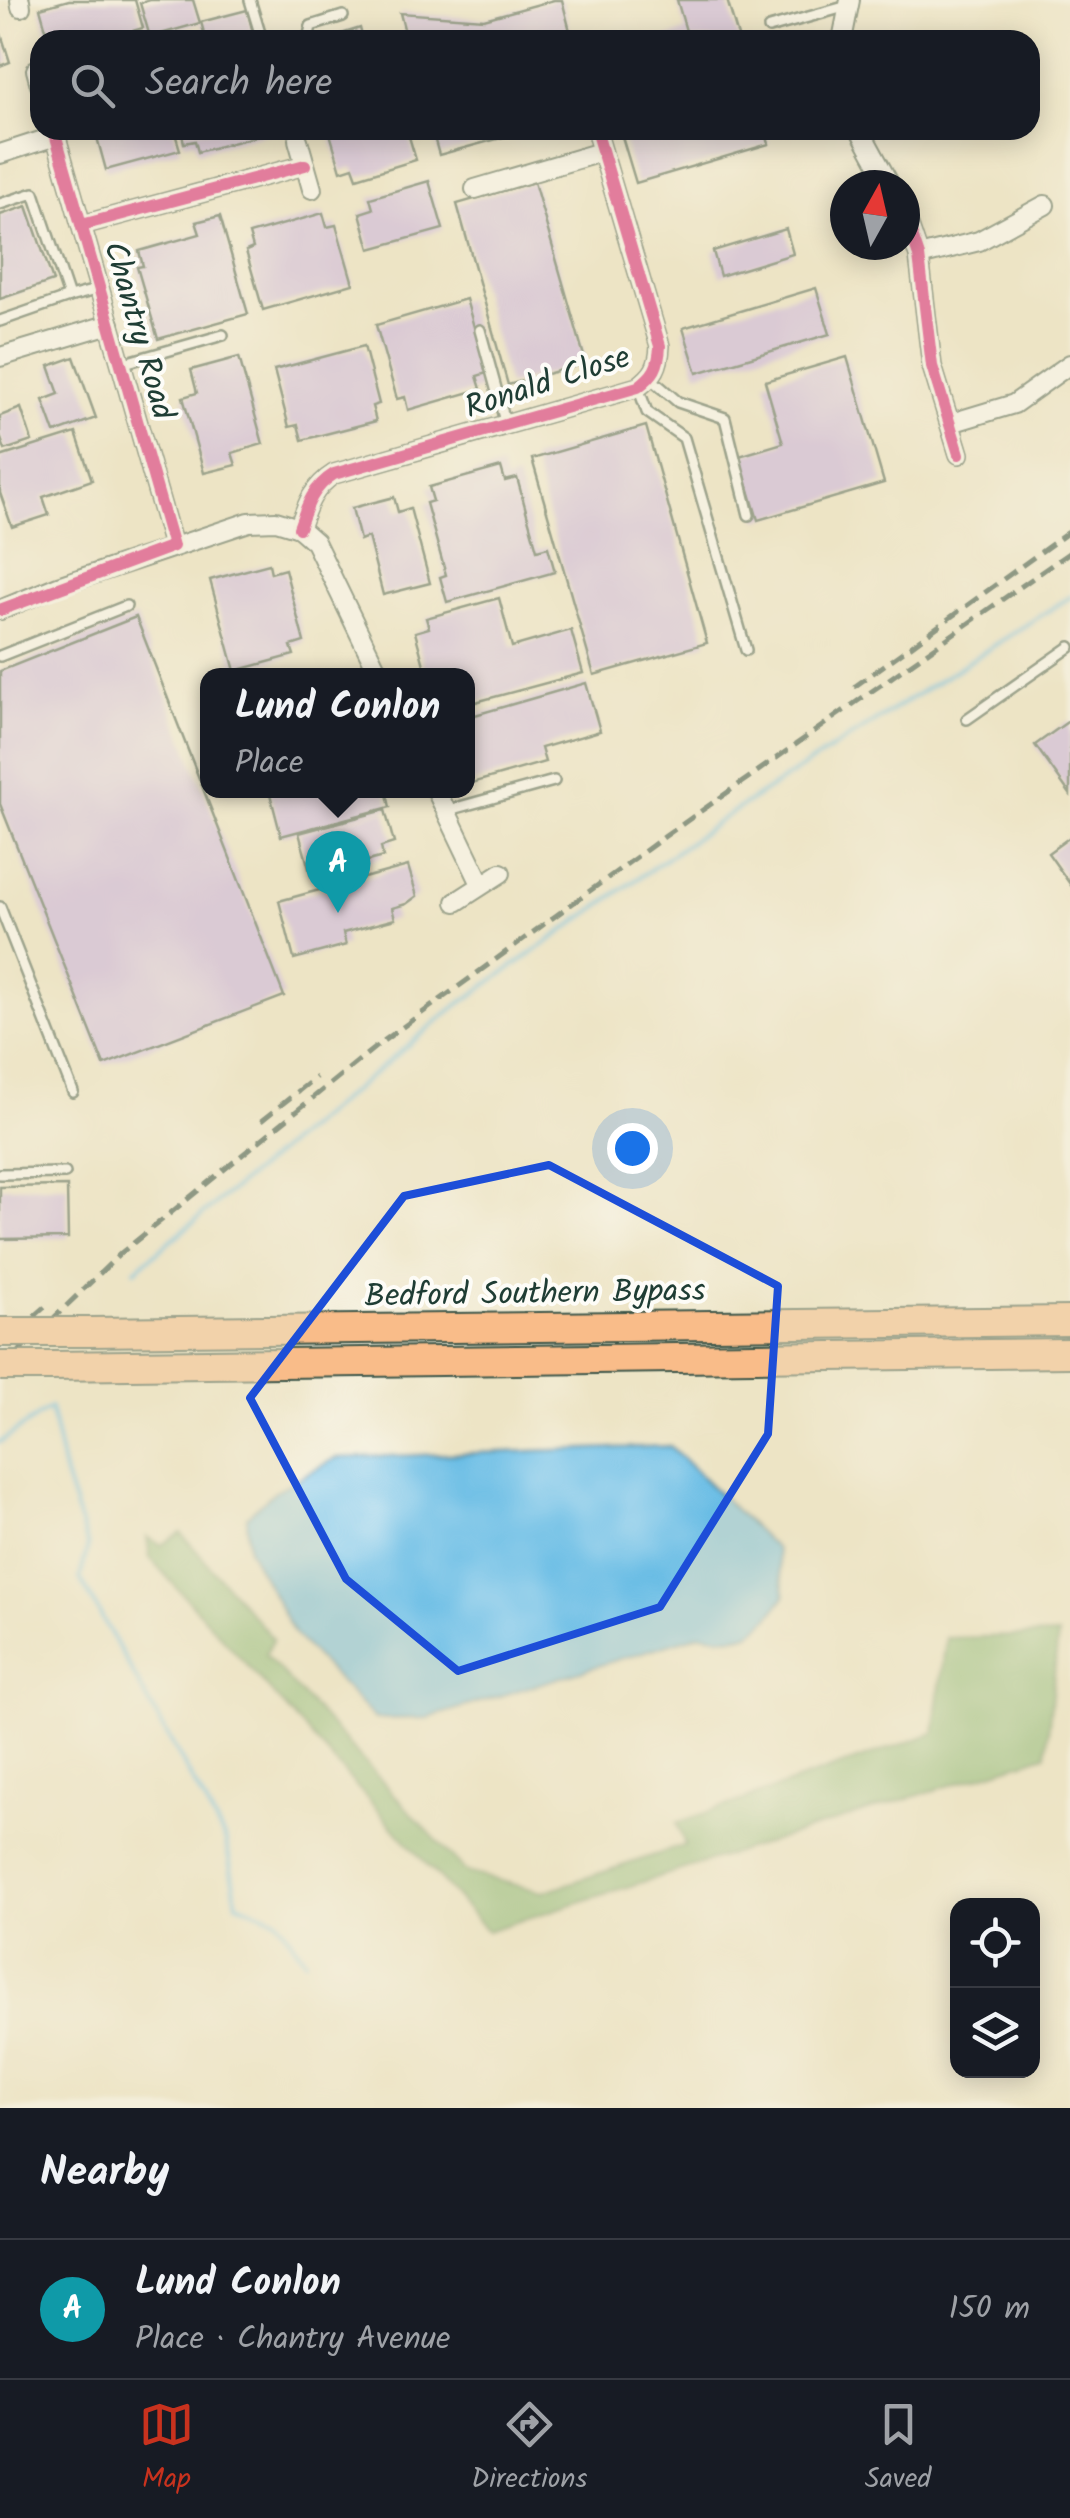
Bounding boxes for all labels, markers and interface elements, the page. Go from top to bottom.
search box [30,30,1040,140]
text: Search here [145,55,332,115]
icon: search [65,58,120,113]
north arrow [830,170,920,260]
street label: Chantry Road [88,236,188,427]
street label: Ronald Close [458,333,637,434]
popup [200,668,475,798]
text: Lund Conlon [235,678,440,738]
text: Place [235,738,304,789]
pin: A [306,830,370,913]
your location [607,1123,658,1174]
street label: Bedford Southern Bypass [364,1266,706,1323]
map controls [950,1898,1040,2078]
button: locate [950,1898,1040,1988]
button: layers [950,1988,1040,2078]
text: Nearby [40,2140,169,2207]
text: Lund Conlon [135,2254,341,2314]
text: A [62,2284,83,2335]
text: 150 m [948,2284,1030,2335]
text: Place · Chantry Avenue [135,2314,451,2365]
tab: Map [139,2397,194,2502]
tab: Directions [471,2397,587,2502]
tab: Saved [865,2397,931,2502]

